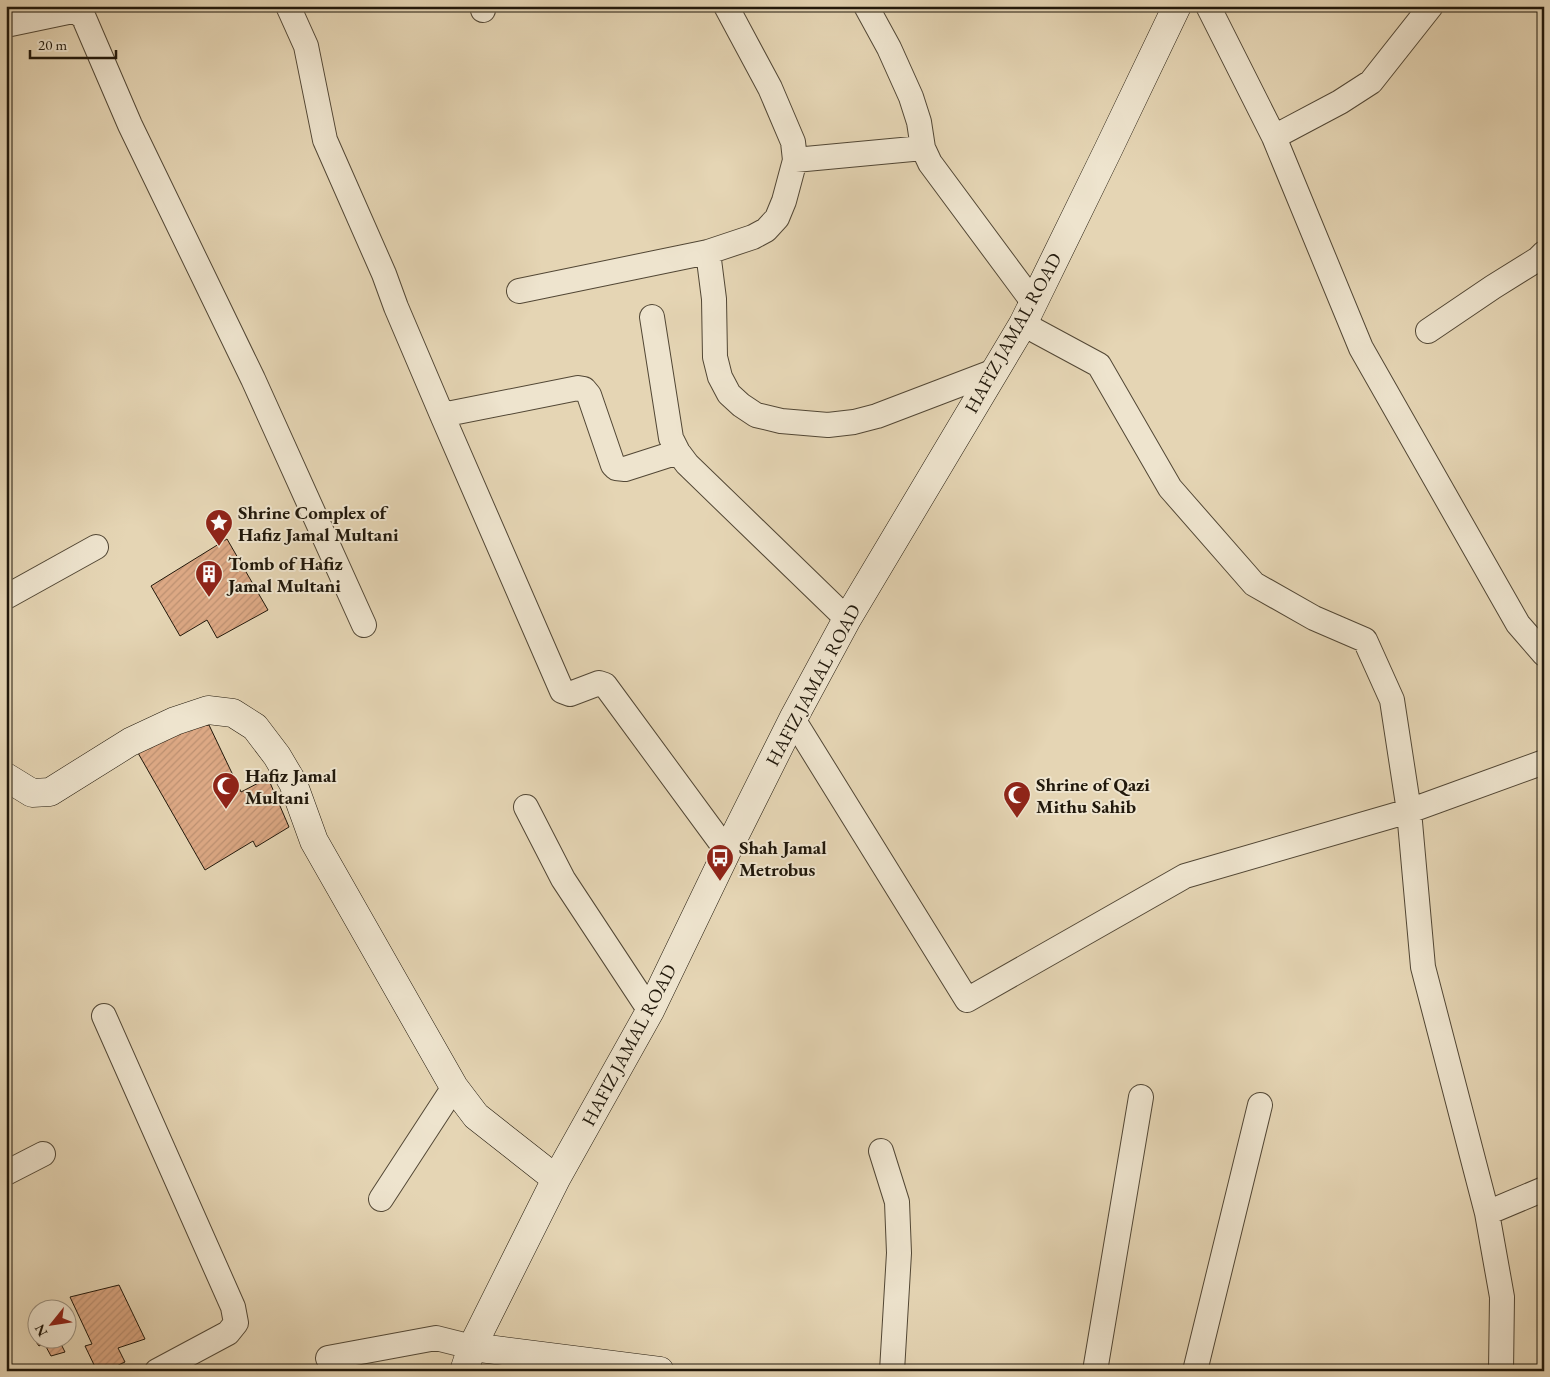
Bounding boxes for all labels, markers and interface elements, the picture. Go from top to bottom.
scale bar [30,28,116,60]
text: 20 m [38,35,67,54]
street label: HAFIZ JAMAL ROAD [959,248,1067,418]
place label: Shrine Complex of Hafiz Jamal Multani [238,500,399,547]
place icon: Shrine Complex of Hafiz Jamal Multani [204,508,234,547]
place label: Tomb of Hafiz Jamal Multani [226,551,343,598]
building icon: Tomb of Hafiz Jamal Multani [194,559,224,598]
street label: HAFIZ JAMAL ROAD [760,600,866,770]
place label: Hafiz Jamal Multani [245,763,337,810]
mosque icon: Hafiz Jamal Multani [211,771,241,810]
place label: Shrine of Qazi Mithu Sahib [1036,772,1150,819]
mosque icon: Shrine of Qazi Mithu Sahib [1002,780,1032,819]
place label: Shah Jamal Metrobus [739,835,827,882]
bus stop icon: Shah Jamal Metrobus [705,843,735,882]
street label: HAFIZ JAMAL ROAD [576,960,682,1130]
north arrow [28,1300,78,1350]
text: N [30,1321,51,1340]

